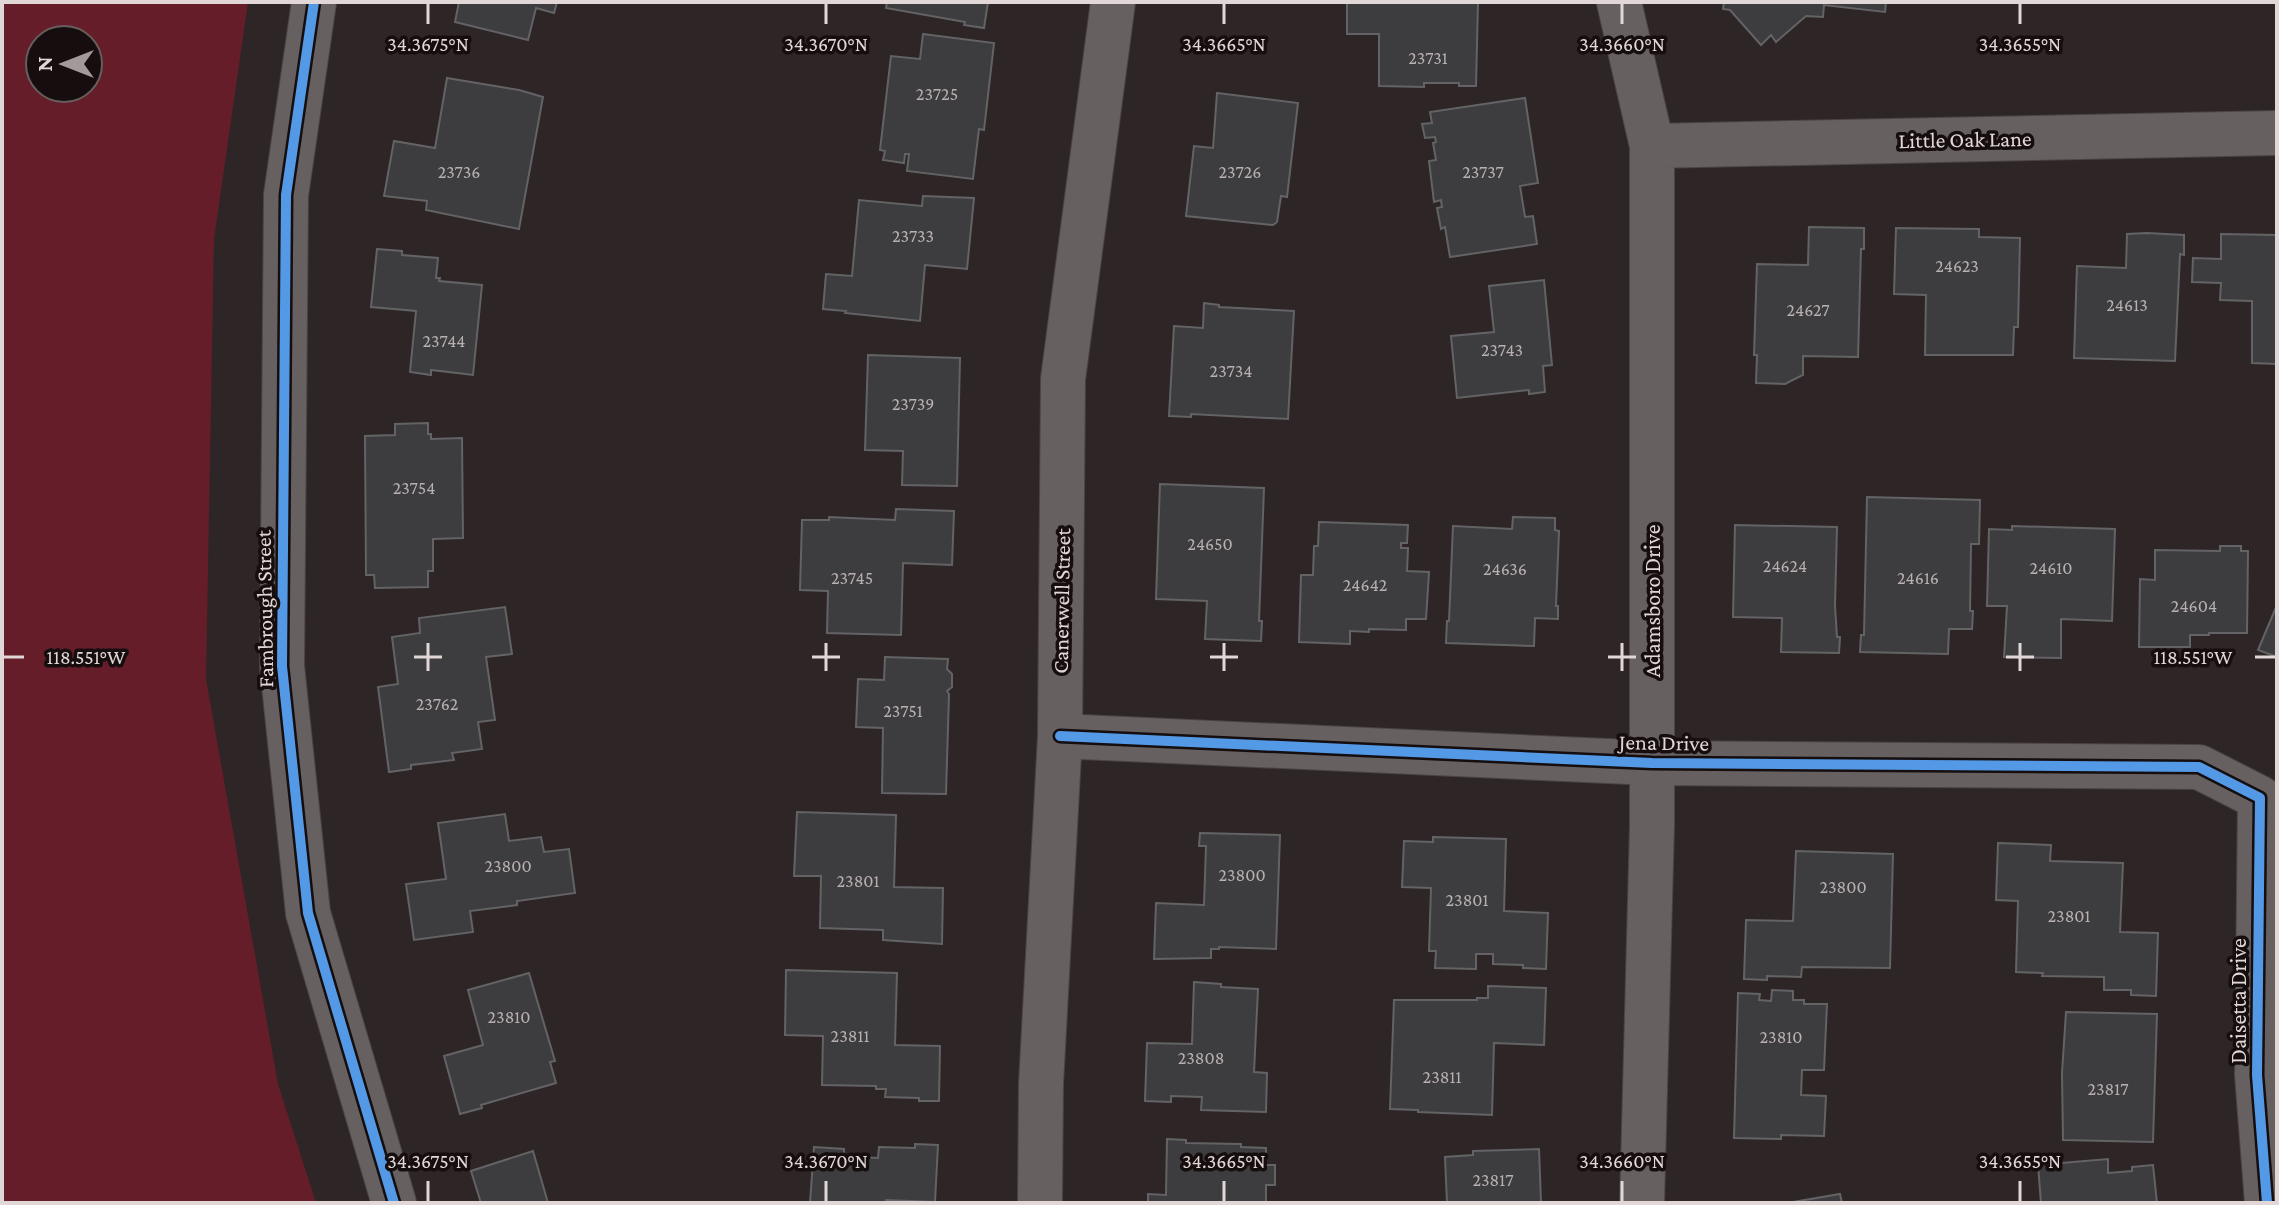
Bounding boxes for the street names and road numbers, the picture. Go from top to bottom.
street label: Little Oak Lane [1898,126,2032,153]
street label: Adamsboro Drive [1640,525,1665,677]
street label: Canerwell Street [1048,527,1075,674]
street label: Fambrough Street [251,529,278,688]
street label: Jena Drive [1617,729,1709,756]
street label: Daisetta Drive [2226,938,2251,1064]

